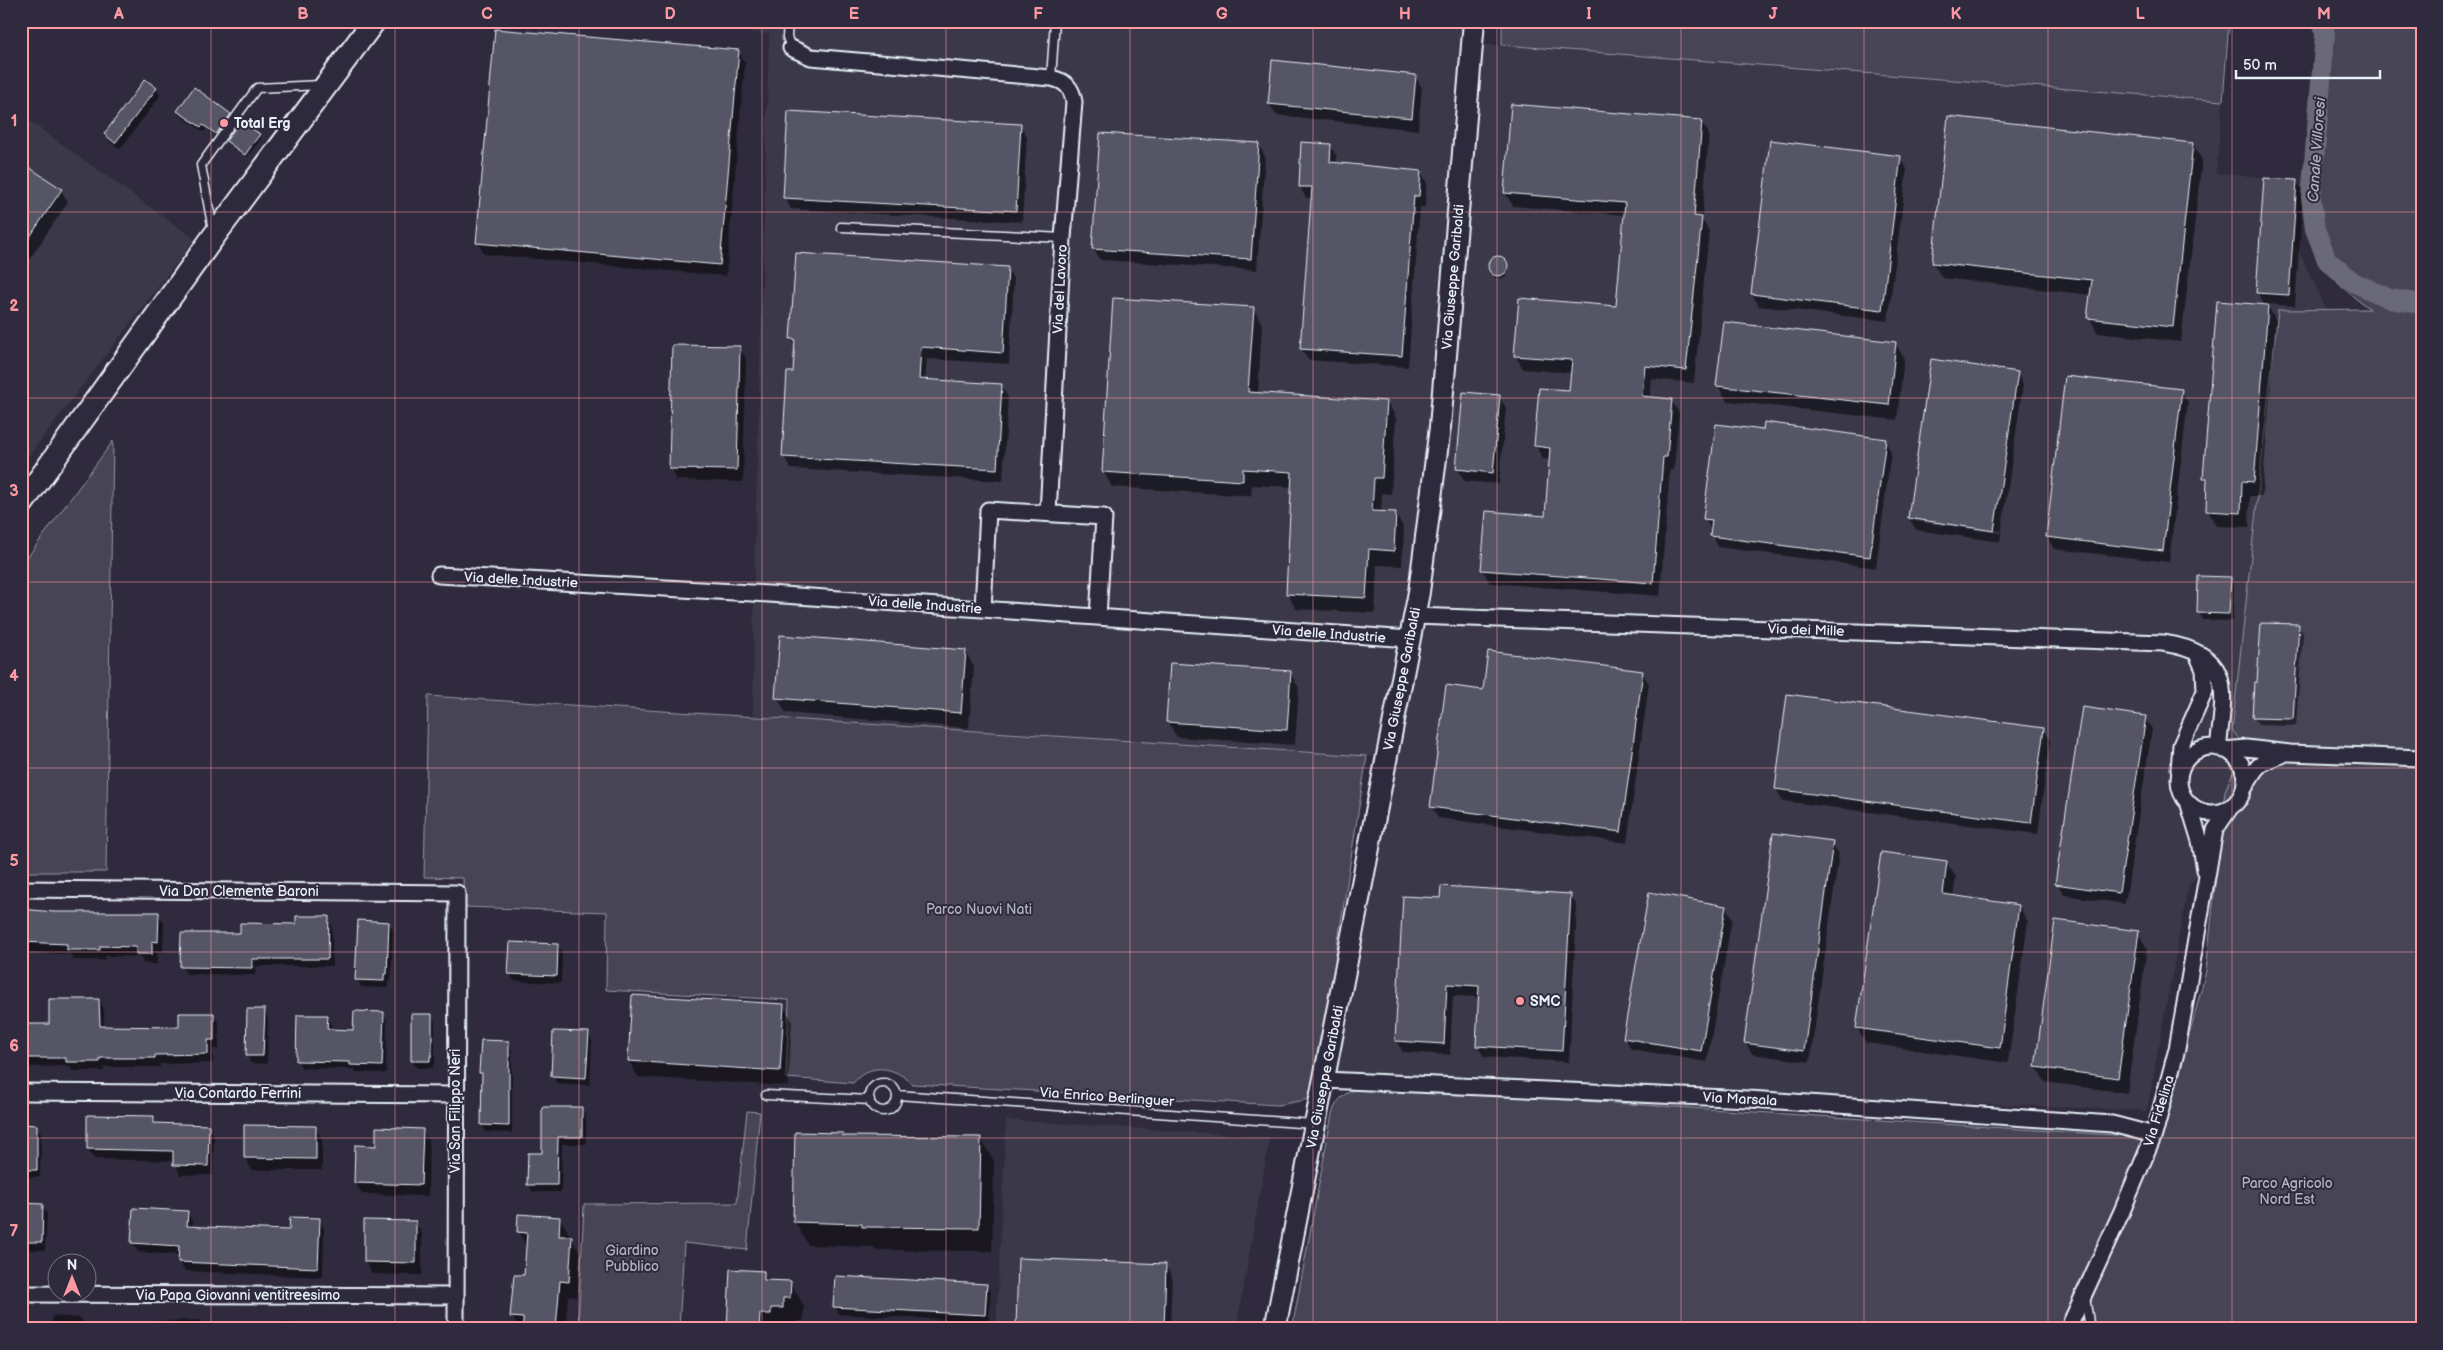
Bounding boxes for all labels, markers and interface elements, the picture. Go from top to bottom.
text: A [113,5,124,24]
text: B [297,5,309,24]
text: C [481,5,493,24]
text: D [664,5,676,24]
text: E [849,5,859,24]
text: F [1033,5,1043,24]
text: G [1216,5,1228,24]
text: H [1399,5,1411,24]
text: I [1586,5,1592,24]
text: J [1769,5,1778,24]
text: K [1951,5,1962,24]
text: L [2135,5,2145,24]
text: M [2317,5,2331,24]
scale bar [2236,48,2379,80]
text: 50 m [2243,56,2277,75]
water label: Canale Villoresi [2304,96,2330,203]
text: 1 [11,112,17,131]
place label: Total Erg [234,115,291,132]
marker: Total Erg [218,117,230,129]
street label: Via Giuseppe Garibaldi [1438,204,1468,350]
street label: Via del Lavoro [1049,244,1071,334]
text: 2 [9,297,19,316]
text: 3 [9,482,19,501]
street label: Via delle Industrie [464,569,578,591]
street label: Via delle Industrie [867,593,983,617]
street label: Via Giuseppe Garibaldi [1380,606,1424,752]
street label: Via dei Mille [1767,620,1845,640]
street label: Via delle Industrie [1271,622,1387,646]
text: 4 [9,667,19,686]
text: 5 [9,852,19,871]
street label: Via Don Clemente Baroni [159,883,319,900]
park label: Parco Nuovi Nati [926,901,1032,918]
place label: SMC [1530,993,1561,1010]
marker: SMC [1514,995,1526,1007]
street label: Via Giuseppe Garibaldi [1303,1004,1347,1150]
text: 6 [9,1037,19,1056]
street label: Via San Filippo Neri [447,1049,464,1173]
street label: Via Fidelina [2140,1073,2178,1149]
street label: Via Enrico Berlinguer [1039,1084,1176,1110]
street label: Via Contardo Ferrini [175,1085,301,1102]
street label: Via Marsala [1702,1089,1778,1109]
park label: Parco Agricolo Nord Est [2241,1175,2333,1208]
text: 7 [10,1222,19,1241]
park label: Giardino Pubblico [605,1242,659,1275]
north arrow [48,1252,98,1302]
text: N [67,1257,77,1274]
street label: Via Papa Giovanni ventitreesimo [136,1287,340,1304]

